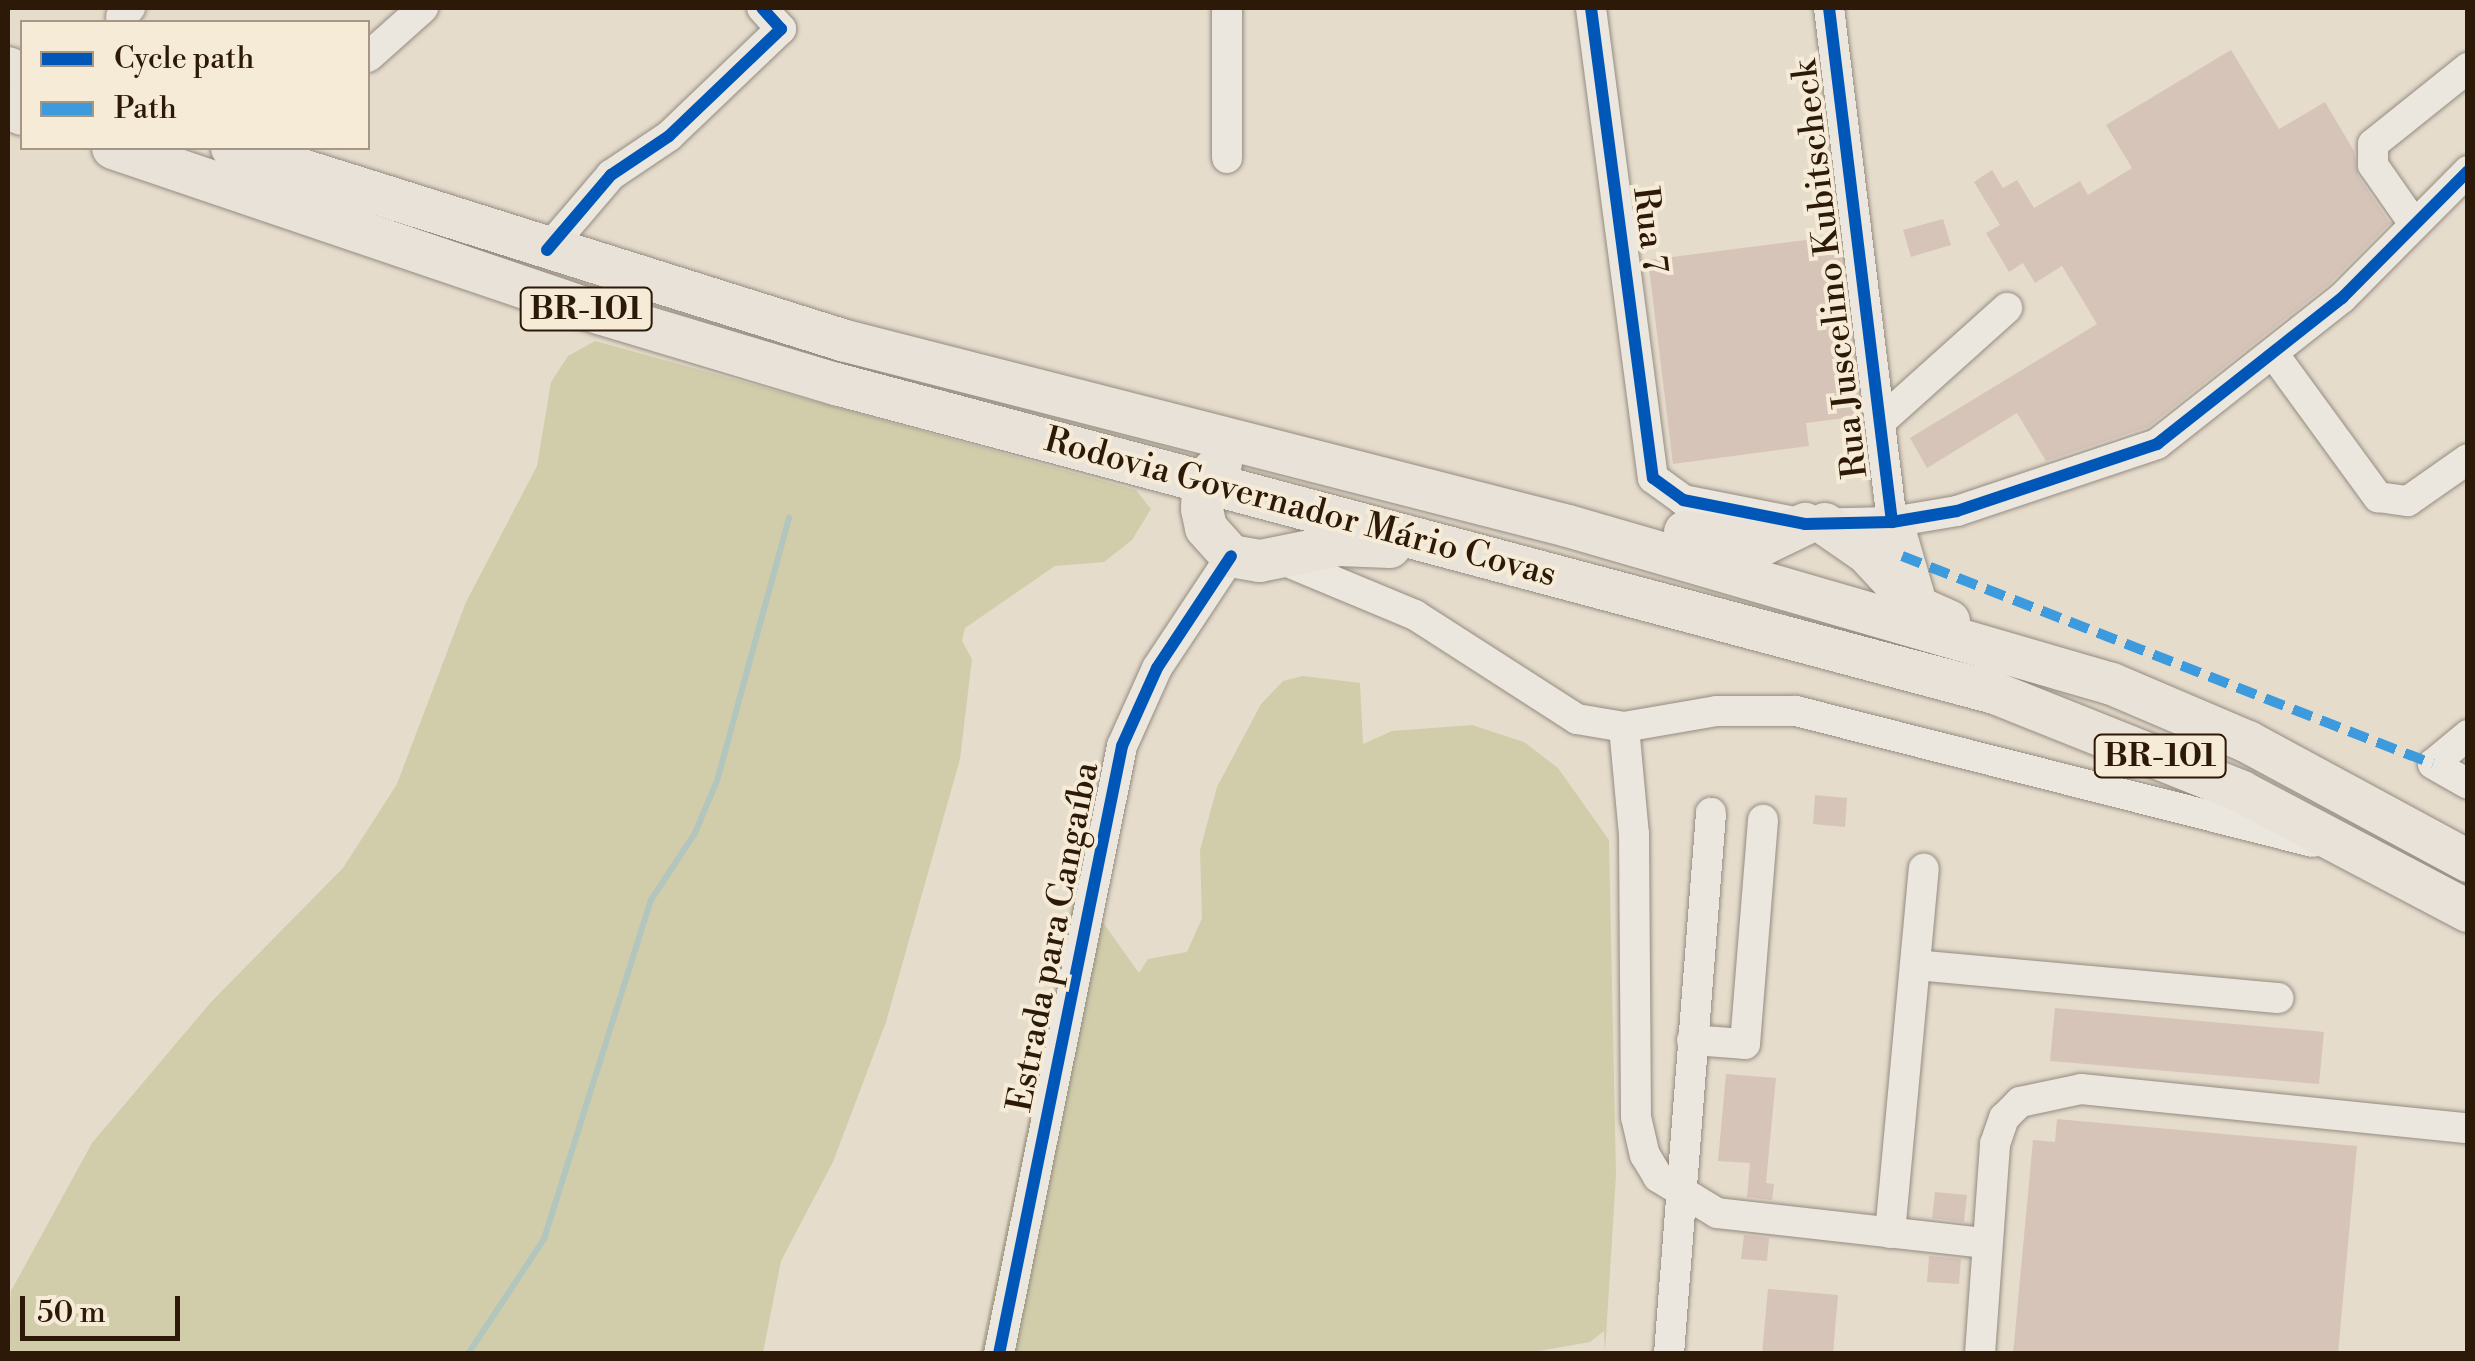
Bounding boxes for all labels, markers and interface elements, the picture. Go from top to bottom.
legend [20,20,370,150]
text: Cycle path [114,40,254,78]
street label: Rua Juscelino Kubitscheck [1785,58,1877,480]
text: Path [114,90,177,128]
street label: Rua 7 [1623,184,1675,276]
road number: BR-101 [518,282,654,336]
street label: Rodovia Governador Mário Covas [1040,419,1560,597]
road number: BR-101 [2092,729,2228,783]
street label: Estrada para Cangaíba [1000,759,1108,1115]
scale bar [25,1276,185,1338]
text: 50 m [37,1294,106,1332]

